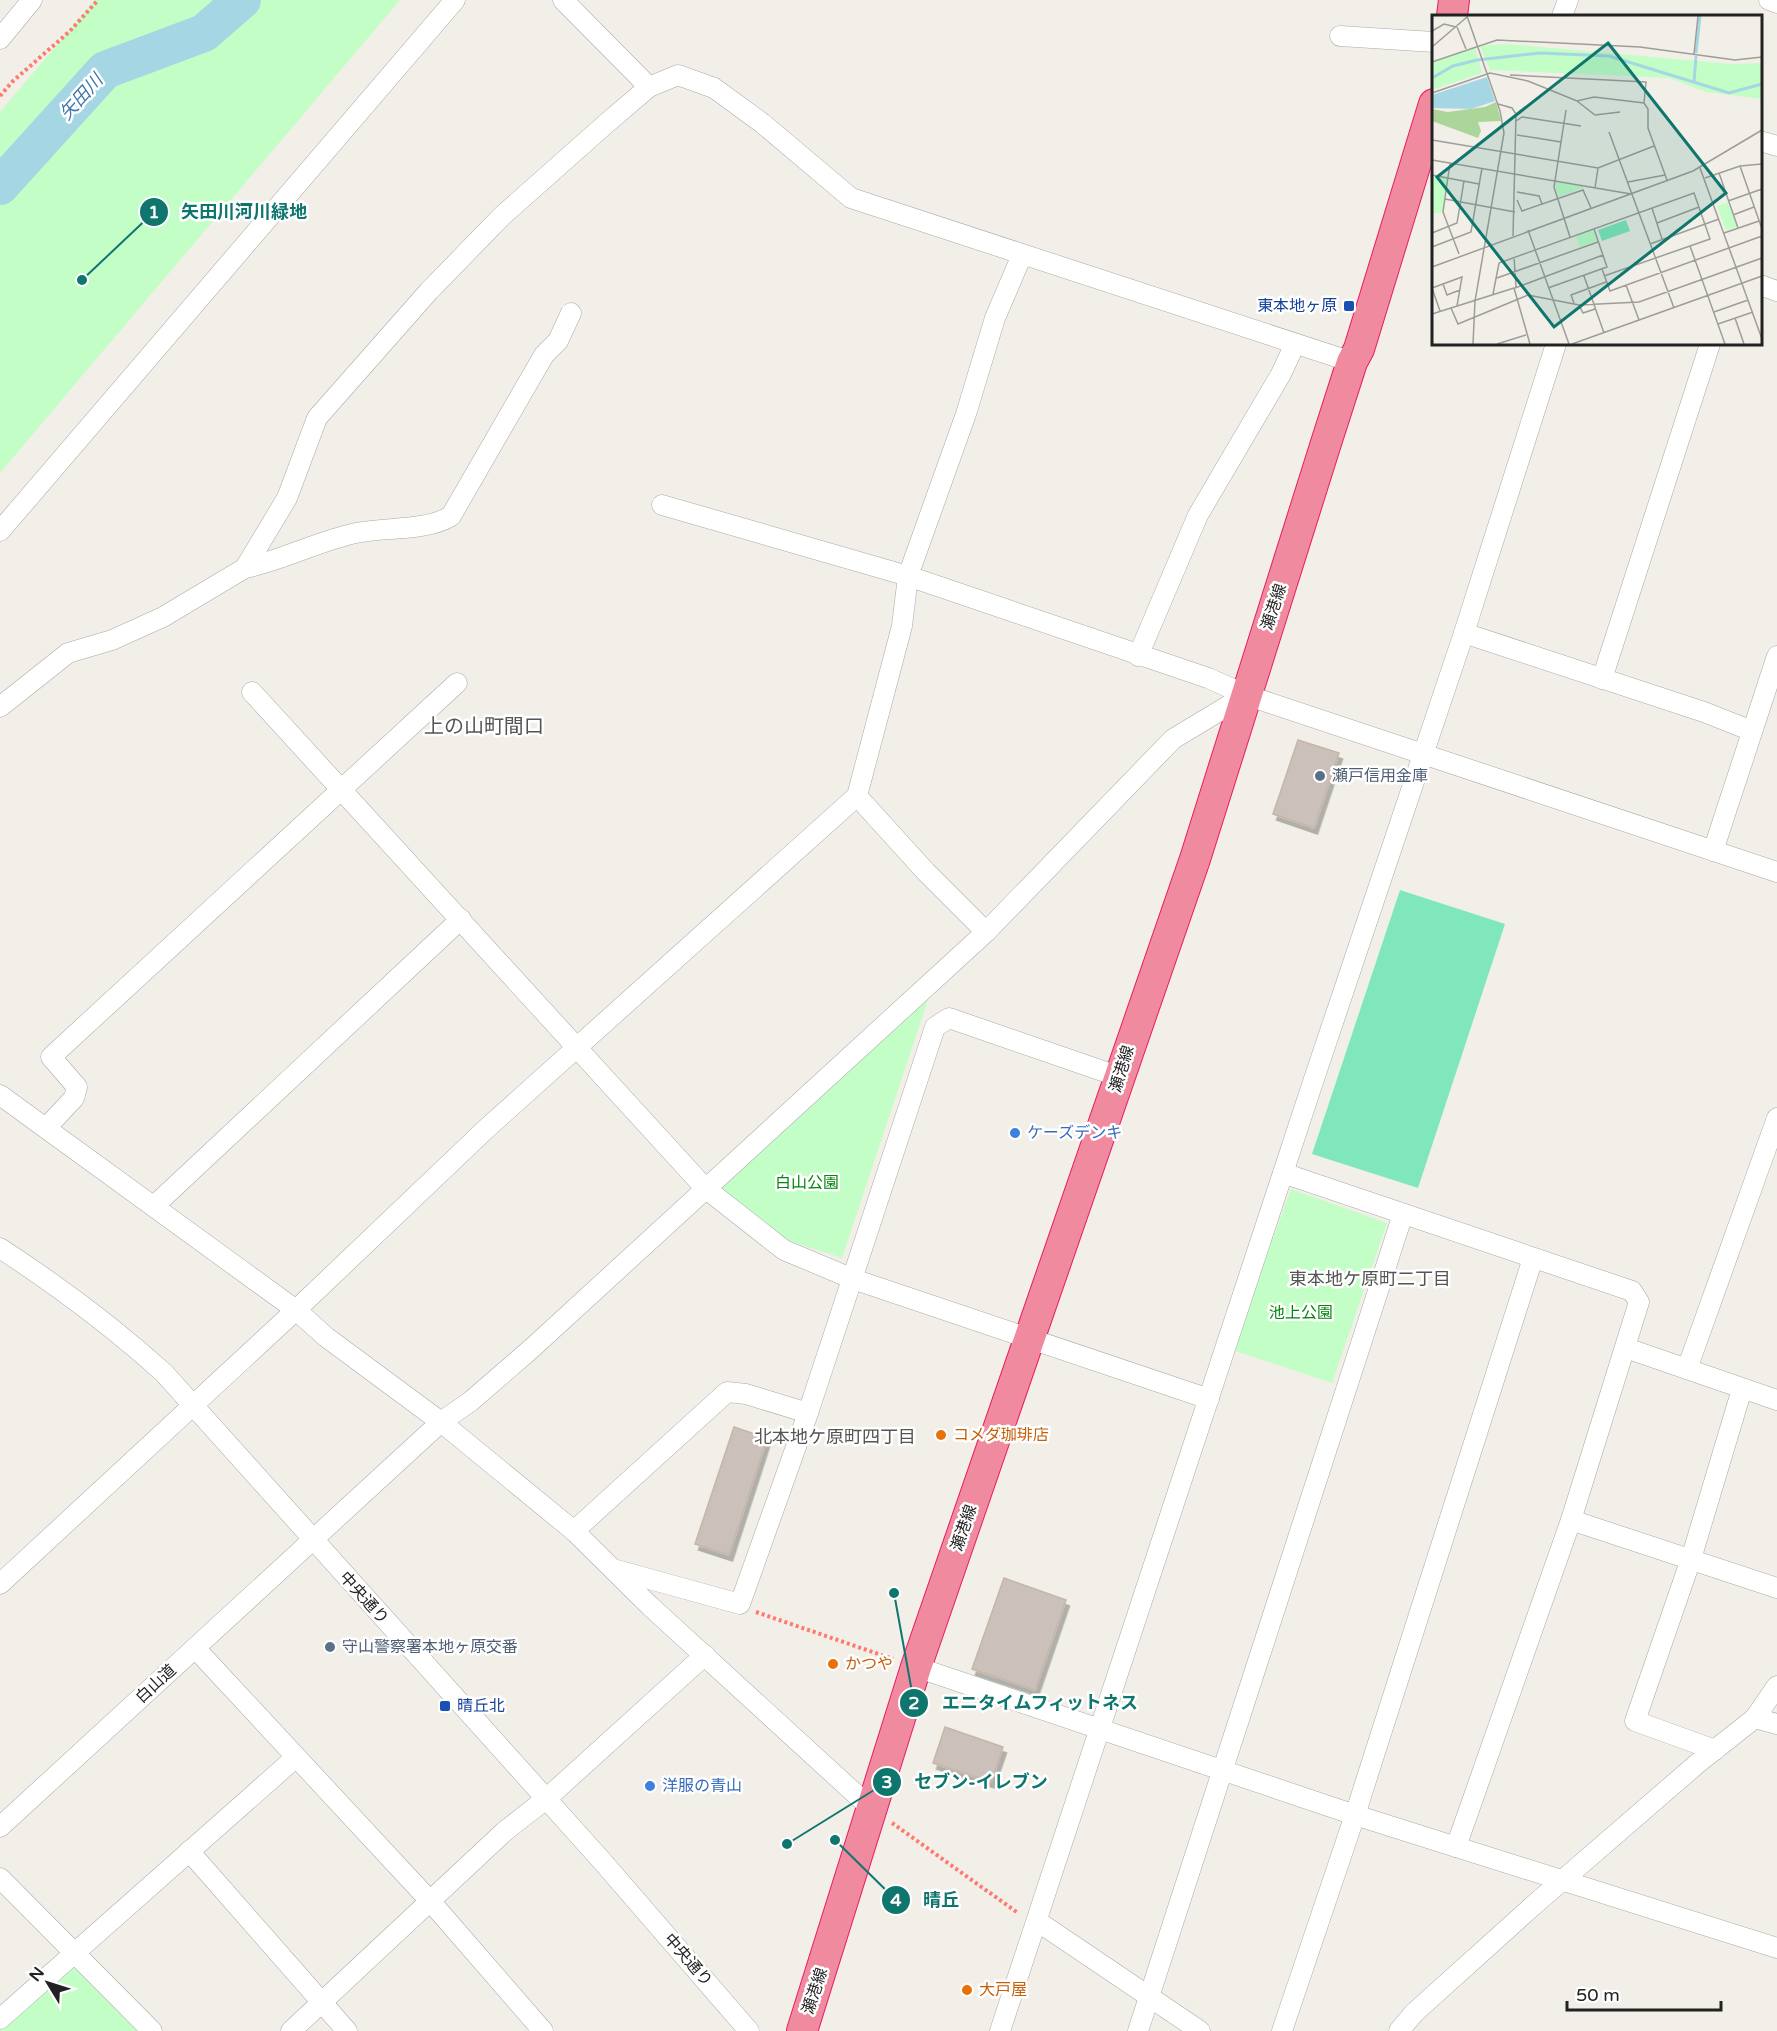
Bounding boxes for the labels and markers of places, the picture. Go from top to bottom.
callout: 矢田川河川緑地 [139,194,319,230]
place label: 東本地ヶ原 [1257,296,1337,316]
marker: 東本地ヶ原 [1342,299,1356,313]
place label: 瀬戸信用金庫 [1332,766,1428,786]
marker: 瀬戸信用金庫 [1313,769,1327,783]
place label: ケーズデンキ [1027,1123,1122,1143]
marker: ケーズデンキ [1008,1126,1022,1140]
place label: コメダ珈琲店 [953,1425,1049,1445]
marker: コメダ珈琲店 [934,1428,948,1442]
place label: 守山警察署本地ヶ原交番 [342,1637,518,1657]
marker: 守山警察署本地ヶ原交番 [323,1640,337,1654]
place label: かつや [845,1654,893,1674]
marker: かつや [826,1657,840,1671]
callout: エニタイムフィットネス [899,1685,1151,1721]
place label: 晴丘北 [457,1696,505,1716]
marker: 晴丘北 [438,1699,452,1713]
callout: セブン-イレブン [872,1764,1059,1800]
place label: 洋服の青山 [662,1776,742,1796]
marker: 洋服の青山 [643,1779,657,1793]
callout: 晴丘 [881,1882,971,1918]
place label: 大戸屋 [979,1980,1027,2000]
marker: 大戸屋 [960,1983,974,1997]

